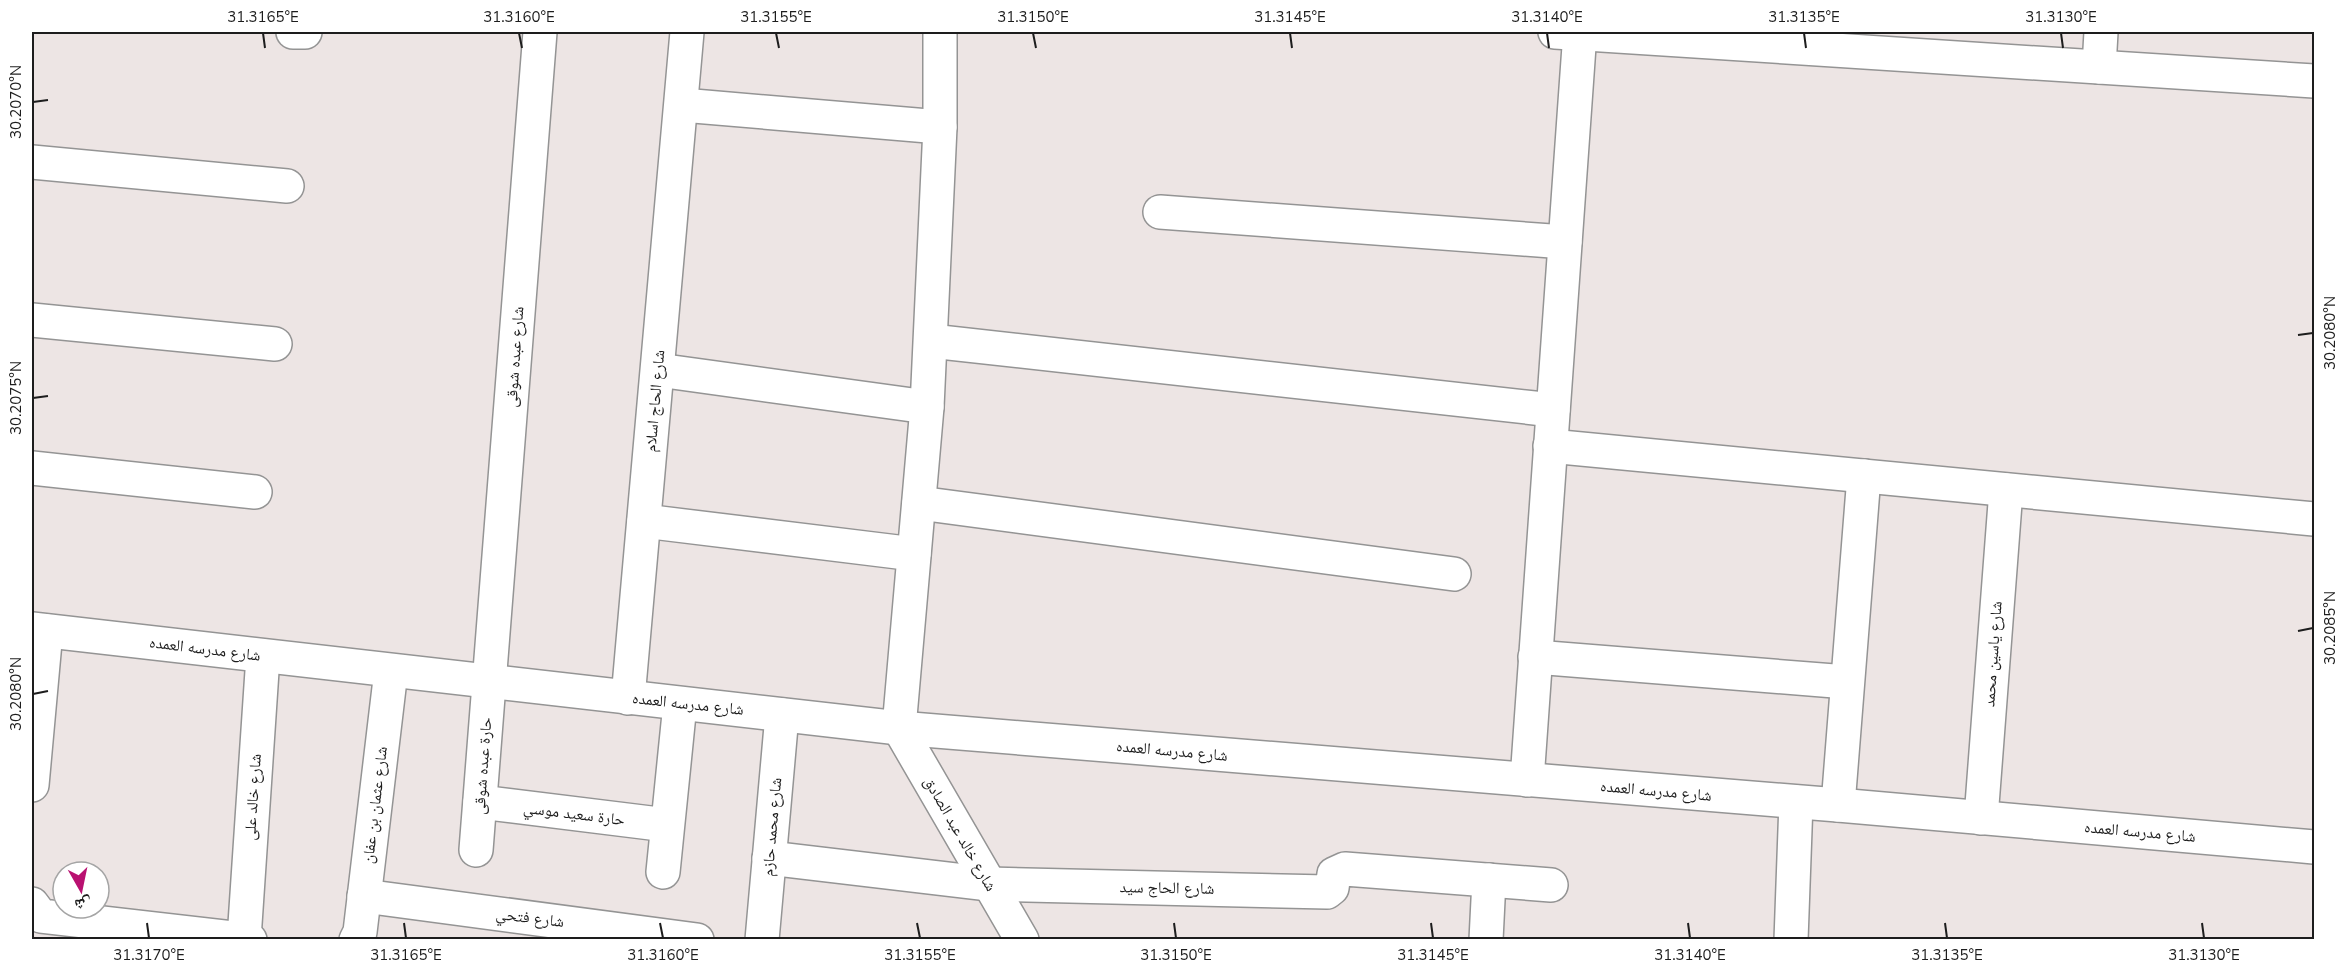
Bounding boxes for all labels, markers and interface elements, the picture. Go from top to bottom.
text: 31.3165°E [227,7,299,27]
text: 31.3160°E [483,7,555,27]
text: 31.3155°E [740,7,812,27]
text: 31.3150°E [997,7,1069,27]
text: 31.3145°E [1254,7,1326,27]
text: 31.3140°E [1511,7,1583,27]
text: 31.3135°E [1768,7,1840,27]
text: 31.3130°E [2025,7,2097,27]
text: 30.2070°N [6,65,26,139]
text: 30.2080°N [2320,296,2340,370]
street label: شارع عبده شوقى [500,306,530,408]
street label: شارع الحاج اسلام [640,349,670,453]
text: 30.2075°N [6,361,26,435]
text: 30.2085°N [2320,591,2340,665]
street label: شارع ياسين محمد [1978,600,2008,708]
street label: شارع مدرسه العمده [148,631,262,667]
text: 30.2080°N [6,657,26,731]
street label: شارع مدرسه العمده [631,687,745,721]
street label: حارة عبده شوقى [469,716,497,816]
street label: شارع مدرسه العمده [1115,735,1229,767]
street label: شارع عثمان بن عفان [357,745,393,865]
street label: شارع خالد على [239,753,267,841]
street label: شارع خالد عبد الصادق [918,773,1002,895]
street label: شارع مدرسه العمده [1599,775,1713,807]
street label: شارع محمد حازم [757,777,787,877]
street label: حارة سعيد موسي [522,797,626,832]
street label: شارع مدرسه العمده [2083,816,2197,848]
north arrow [51,860,111,920]
street label: شارع الحاج سيد [1120,876,1214,900]
text: ش [73,892,93,916]
street label: شارع فتحي [494,903,565,934]
text: 31.3170°E [113,945,185,965]
text: 31.3165°E [370,945,442,965]
text: 31.3160°E [627,945,699,965]
text: 31.3155°E [884,945,956,965]
text: 31.3150°E [1140,945,1212,965]
text: 31.3145°E [1397,945,1469,965]
text: 31.3140°E [1654,945,1726,965]
text: 31.3135°E [1911,945,1983,965]
text: 31.3130°E [2168,945,2240,965]

